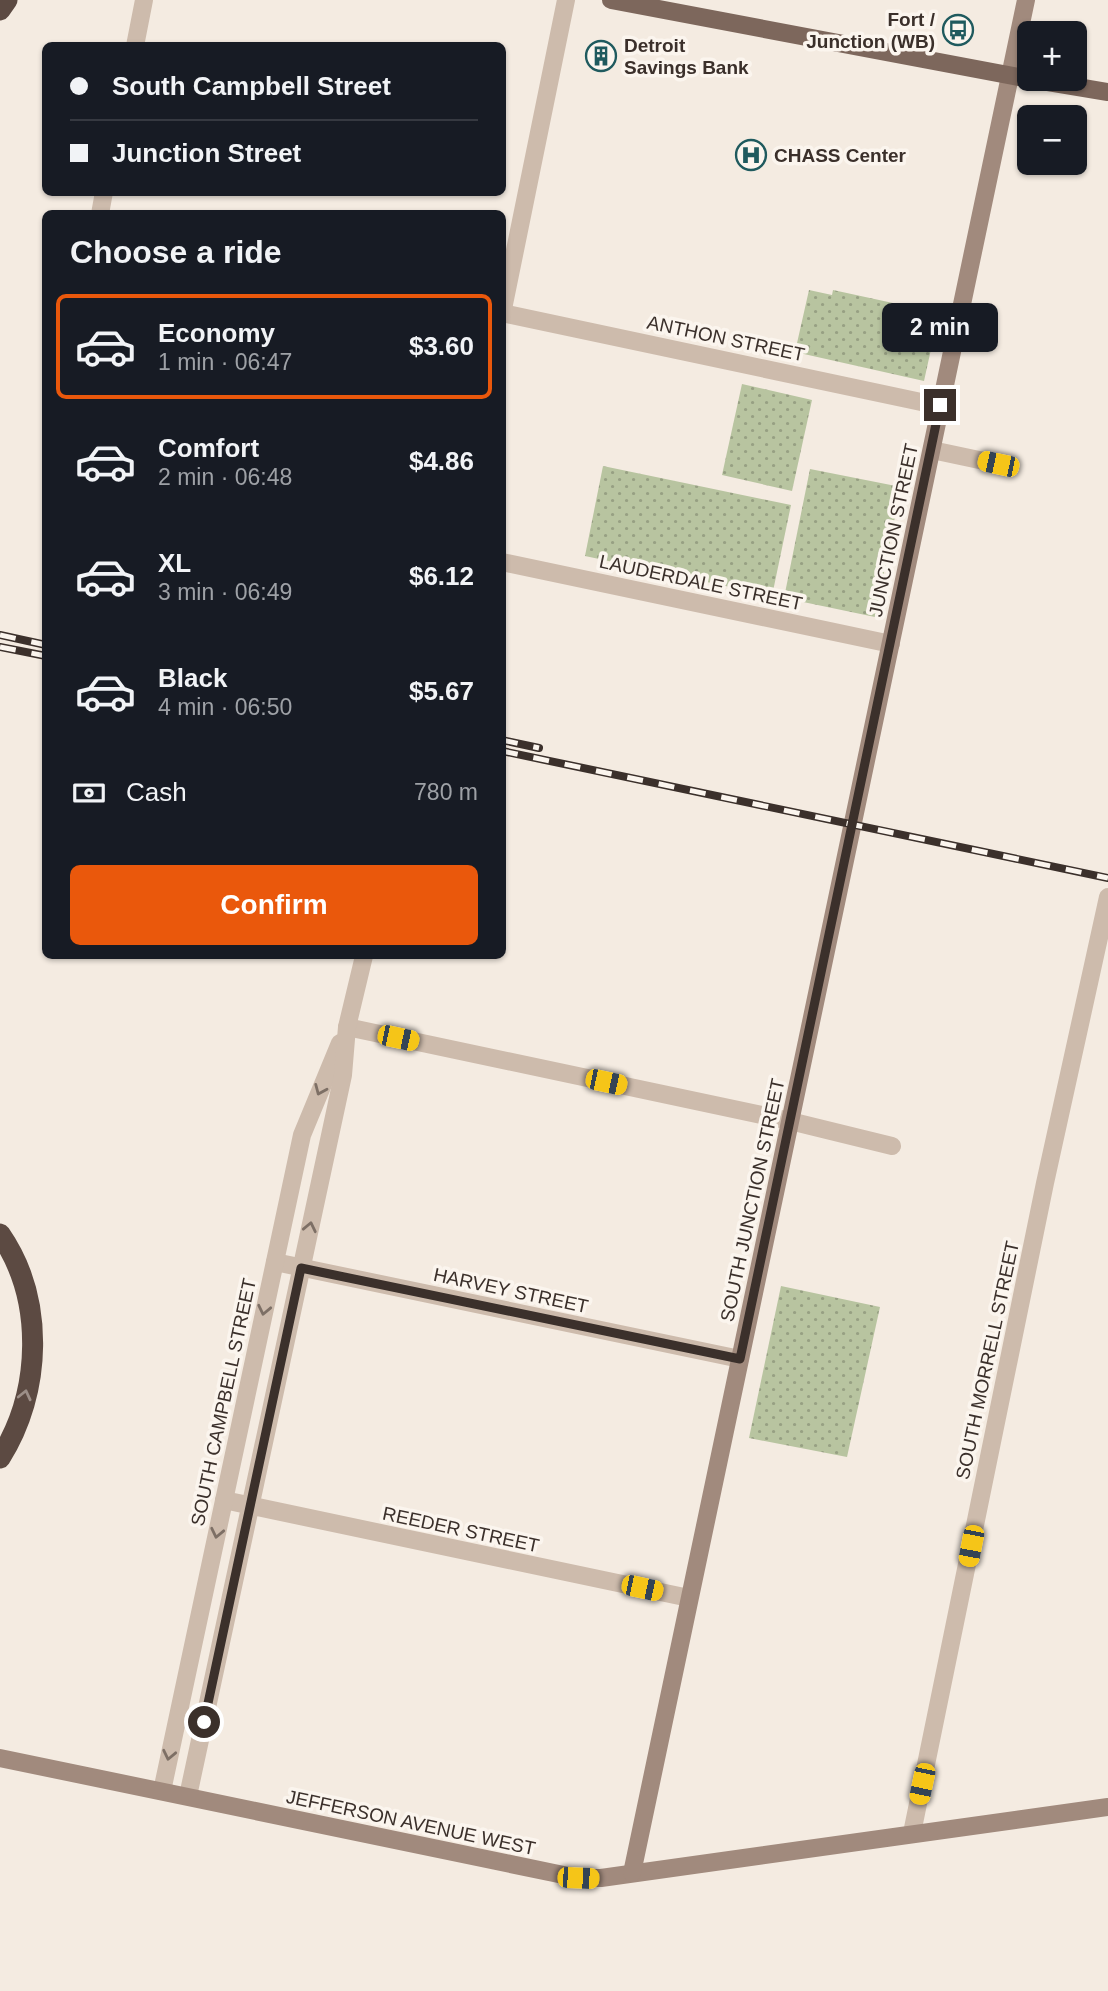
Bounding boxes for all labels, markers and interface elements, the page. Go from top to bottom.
place label: Fort / Junction (WB) [806,9,936,52]
bus stop icon: Fort / Junction (WB) [941,13,975,47]
map controls [1017,21,1087,175]
button: + [1017,21,1087,91]
place label: Detroit Savings Bank [624,35,749,78]
building icon: Detroit Savings Bank [584,39,618,73]
text: South Campbell Street [112,71,391,101]
button: − [1017,105,1087,175]
text: Junction Street [112,138,301,168]
hospital icon: CHASS Center [734,138,768,172]
place label: CHASS Center [774,145,907,166]
text: Choose a ride [70,234,282,270]
callout: 2 min [882,304,998,352]
street label: ANTHON STREET [645,312,807,366]
text: 2 min [910,314,970,340]
icon: car [74,315,137,378]
text: Economy [158,318,275,348]
text: $3.60 [409,331,474,361]
text: 1 min · 06:47 [158,349,292,375]
route end [924,389,956,421]
icon: car [74,430,137,493]
text: Comfort [158,433,259,463]
street label: JUNCTION STREET [865,441,922,619]
text: $4.86 [409,446,474,476]
car [976,449,1021,479]
text: 2 min · 06:48 [158,464,292,490]
icon: car [74,545,137,608]
text: XL [158,548,191,578]
street label: LAUDERDALE STREET [597,551,805,614]
text: $6.12 [409,561,474,591]
text: 3 min · 06:49 [158,579,292,605]
icon: car [74,660,137,723]
text: Black [158,663,227,693]
text: $5.67 [409,676,474,706]
text: 4 min · 06:50 [158,694,292,720]
icon: cash [70,774,108,812]
text: Cash [126,777,187,807]
text: 780 m [414,779,478,805]
button: Confirm [70,865,478,945]
car [376,1023,421,1053]
car [584,1067,629,1097]
street label: SOUTH JUNCTION STREET [716,1076,789,1324]
one-way arrow [315,1084,329,1096]
one-way arrow [302,1221,316,1233]
street label: SOUTH MORRELL STREET [952,1239,1023,1481]
street label: HARVEY STREET [432,1264,591,1317]
street label: SOUTH CAMPBELL STREET [187,1276,260,1528]
one-way arrow [258,1304,273,1316]
one-way arrow [17,1389,31,1401]
street label: REEDER STREET [381,1503,541,1556]
car [957,1523,986,1569]
one-way arrow [211,1527,225,1539]
car [620,1573,665,1603]
route start [188,1706,220,1738]
one-way arrow [163,1749,178,1761]
car [908,1761,937,1807]
street label: JEFFERSON AVENUE WEST [284,1786,538,1859]
car [557,1867,600,1889]

